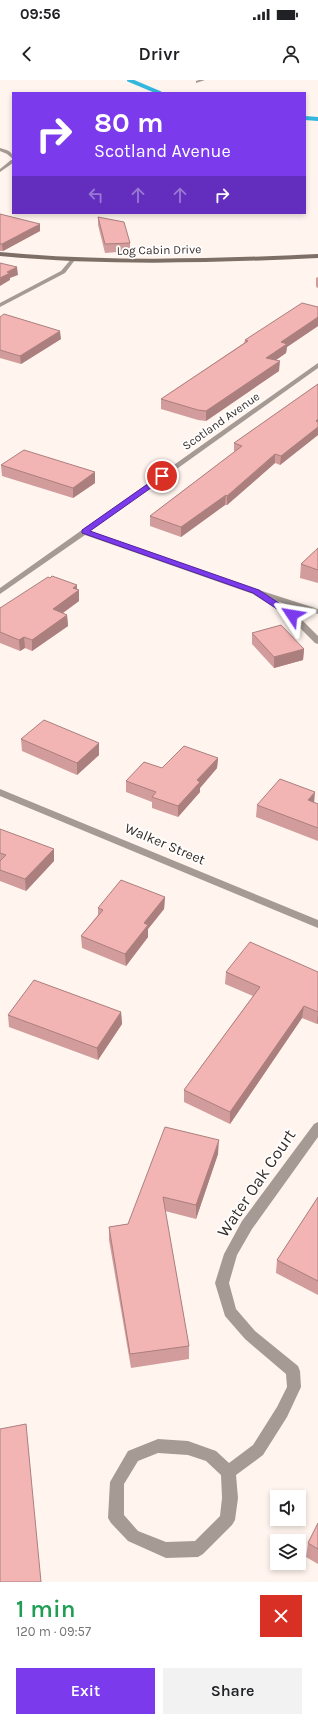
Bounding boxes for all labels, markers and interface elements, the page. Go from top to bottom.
text: 09:56 [20,5,61,23]
icon: back [16,43,38,65]
text: Drivr [138,43,180,65]
icon: person [280,43,302,65]
text: 80 m [94,106,163,139]
icon: right [28,108,80,160]
text: Scotland Avenue [94,140,231,162]
icon: left [85,184,107,206]
icon: ahead [127,184,149,206]
icon: ahead [169,184,191,206]
icon: right [211,184,233,206]
street label: Log Cabin Drive [117,242,201,258]
street label: Scotland Avenue [180,389,262,453]
pin [145,459,179,493]
icon: arrive [151,465,173,487]
position arrow [271,594,313,636]
street label: Walker Street [122,819,208,869]
street label: Water Oak Court [213,1125,299,1241]
map controls [270,1490,306,1570]
button: sound [270,1490,306,1526]
button: layers [270,1534,306,1570]
text: 1 min [16,1595,76,1623]
button: close [260,1595,302,1637]
text: 120 m · 09:57 [16,1624,91,1639]
button: Exit [16,1668,155,1714]
button: Share [163,1668,302,1714]

